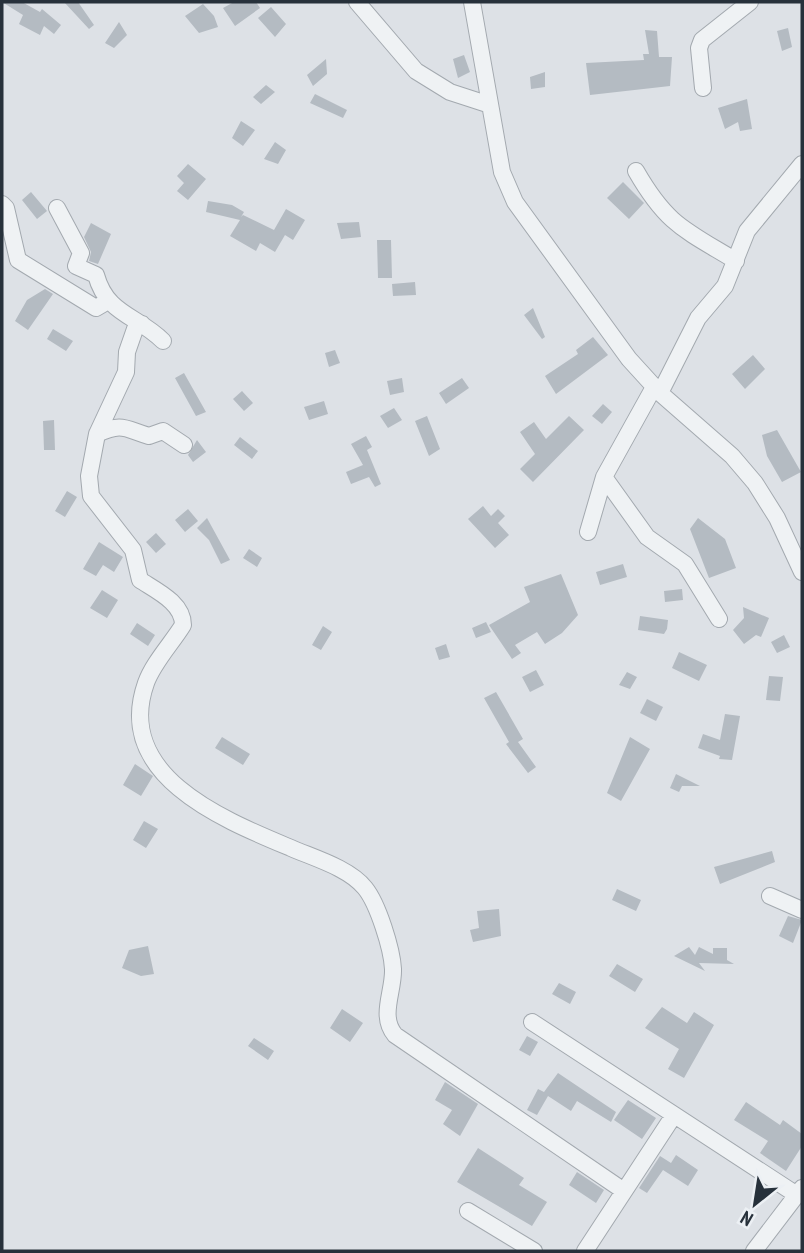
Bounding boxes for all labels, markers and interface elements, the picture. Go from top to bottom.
north arrow [720,1169,790,1239]
text: N [736,1206,757,1232]

